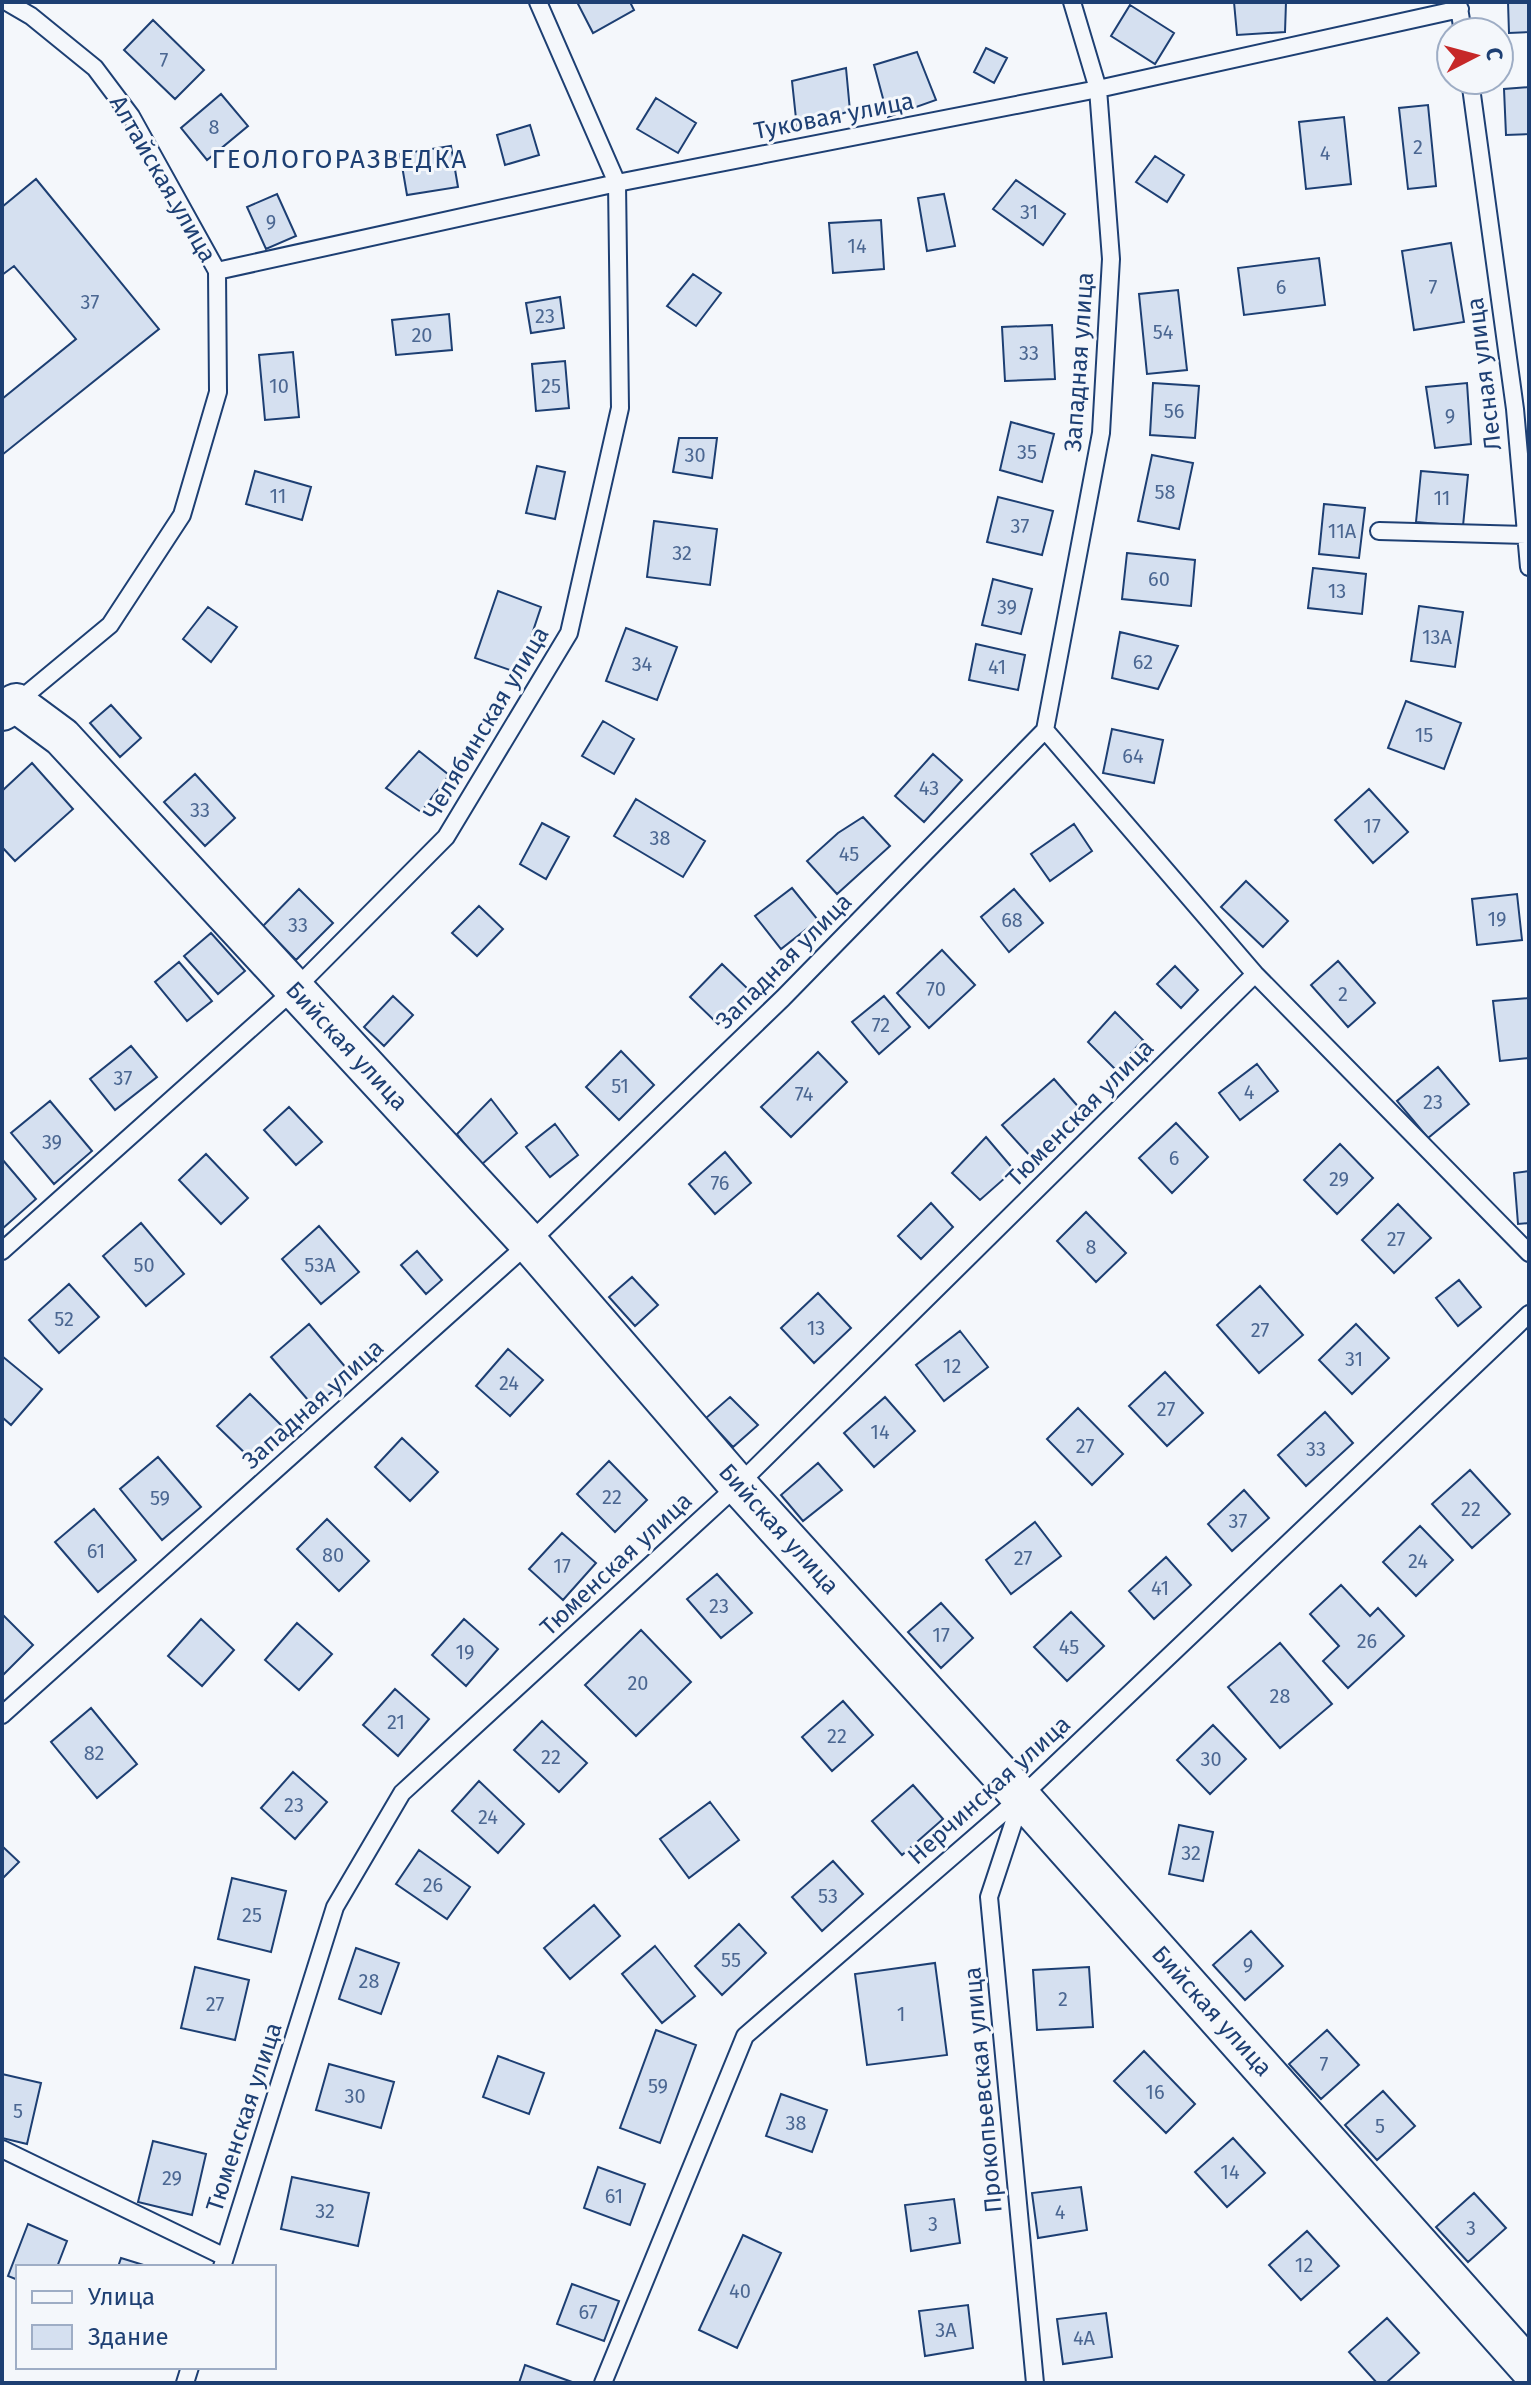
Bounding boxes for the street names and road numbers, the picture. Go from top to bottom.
street label: Туковая улица [752,87,916,145]
street label: Алтайская улица [104,91,222,267]
street label: Западная улица [1059,271,1099,453]
street label: Лесная улица [1461,296,1507,452]
street label: Челябинская улица [417,621,555,825]
street label: Западная улица [710,887,858,1035]
street label: Бийская улица [280,976,414,1116]
street label: Тюменская улица [1000,1033,1160,1193]
street label: Западная улица [237,1333,389,1475]
street label: Бийская улица [713,1458,845,1600]
street label: Тюменская улица [534,1487,698,1641]
street label: Нерчинская улица [902,1710,1076,1870]
street label: Бийская улица [1146,1940,1278,2082]
street label: Прокопьевская улица [958,1966,1008,2214]
street label: Тюменская улица [200,2019,288,2215]

